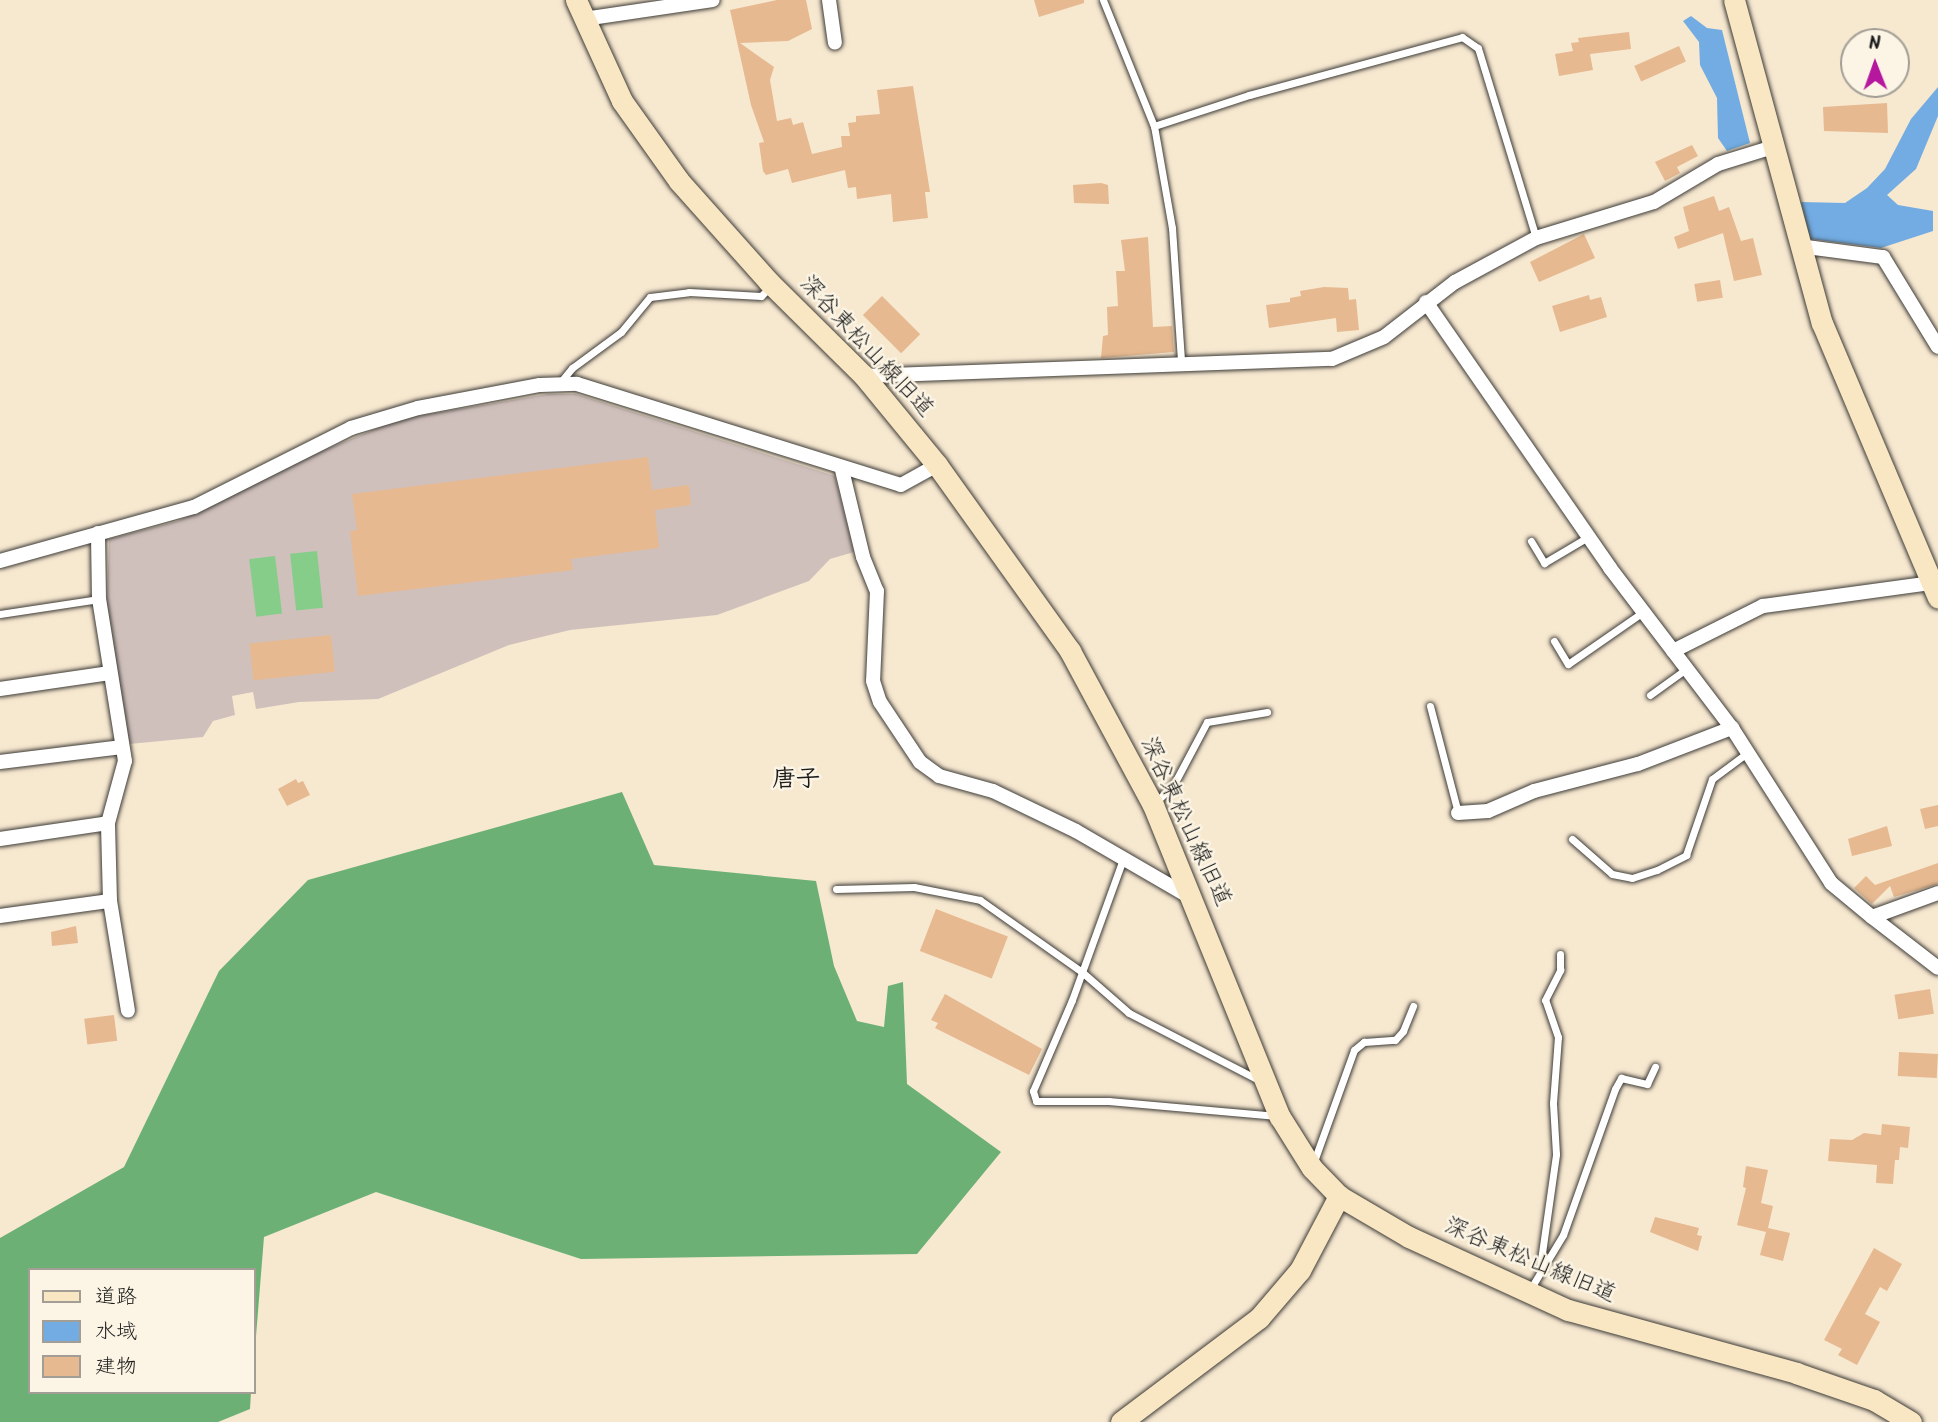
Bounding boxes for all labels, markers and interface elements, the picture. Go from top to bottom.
north arrow [1840,28,1910,98]
text: N [1868,29,1881,59]
street label: 深谷東松山線旧道 [793,270,939,424]
street label: 深谷東松山線旧道 [1134,733,1236,911]
district label: 唐子 [772,766,820,794]
street label: 深谷東松山線旧道 [1440,1212,1620,1310]
legend [28,1268,256,1394]
text: 道路 [95,1281,137,1314]
text: 水域 [95,1316,137,1349]
text: 建物 [95,1351,137,1384]

